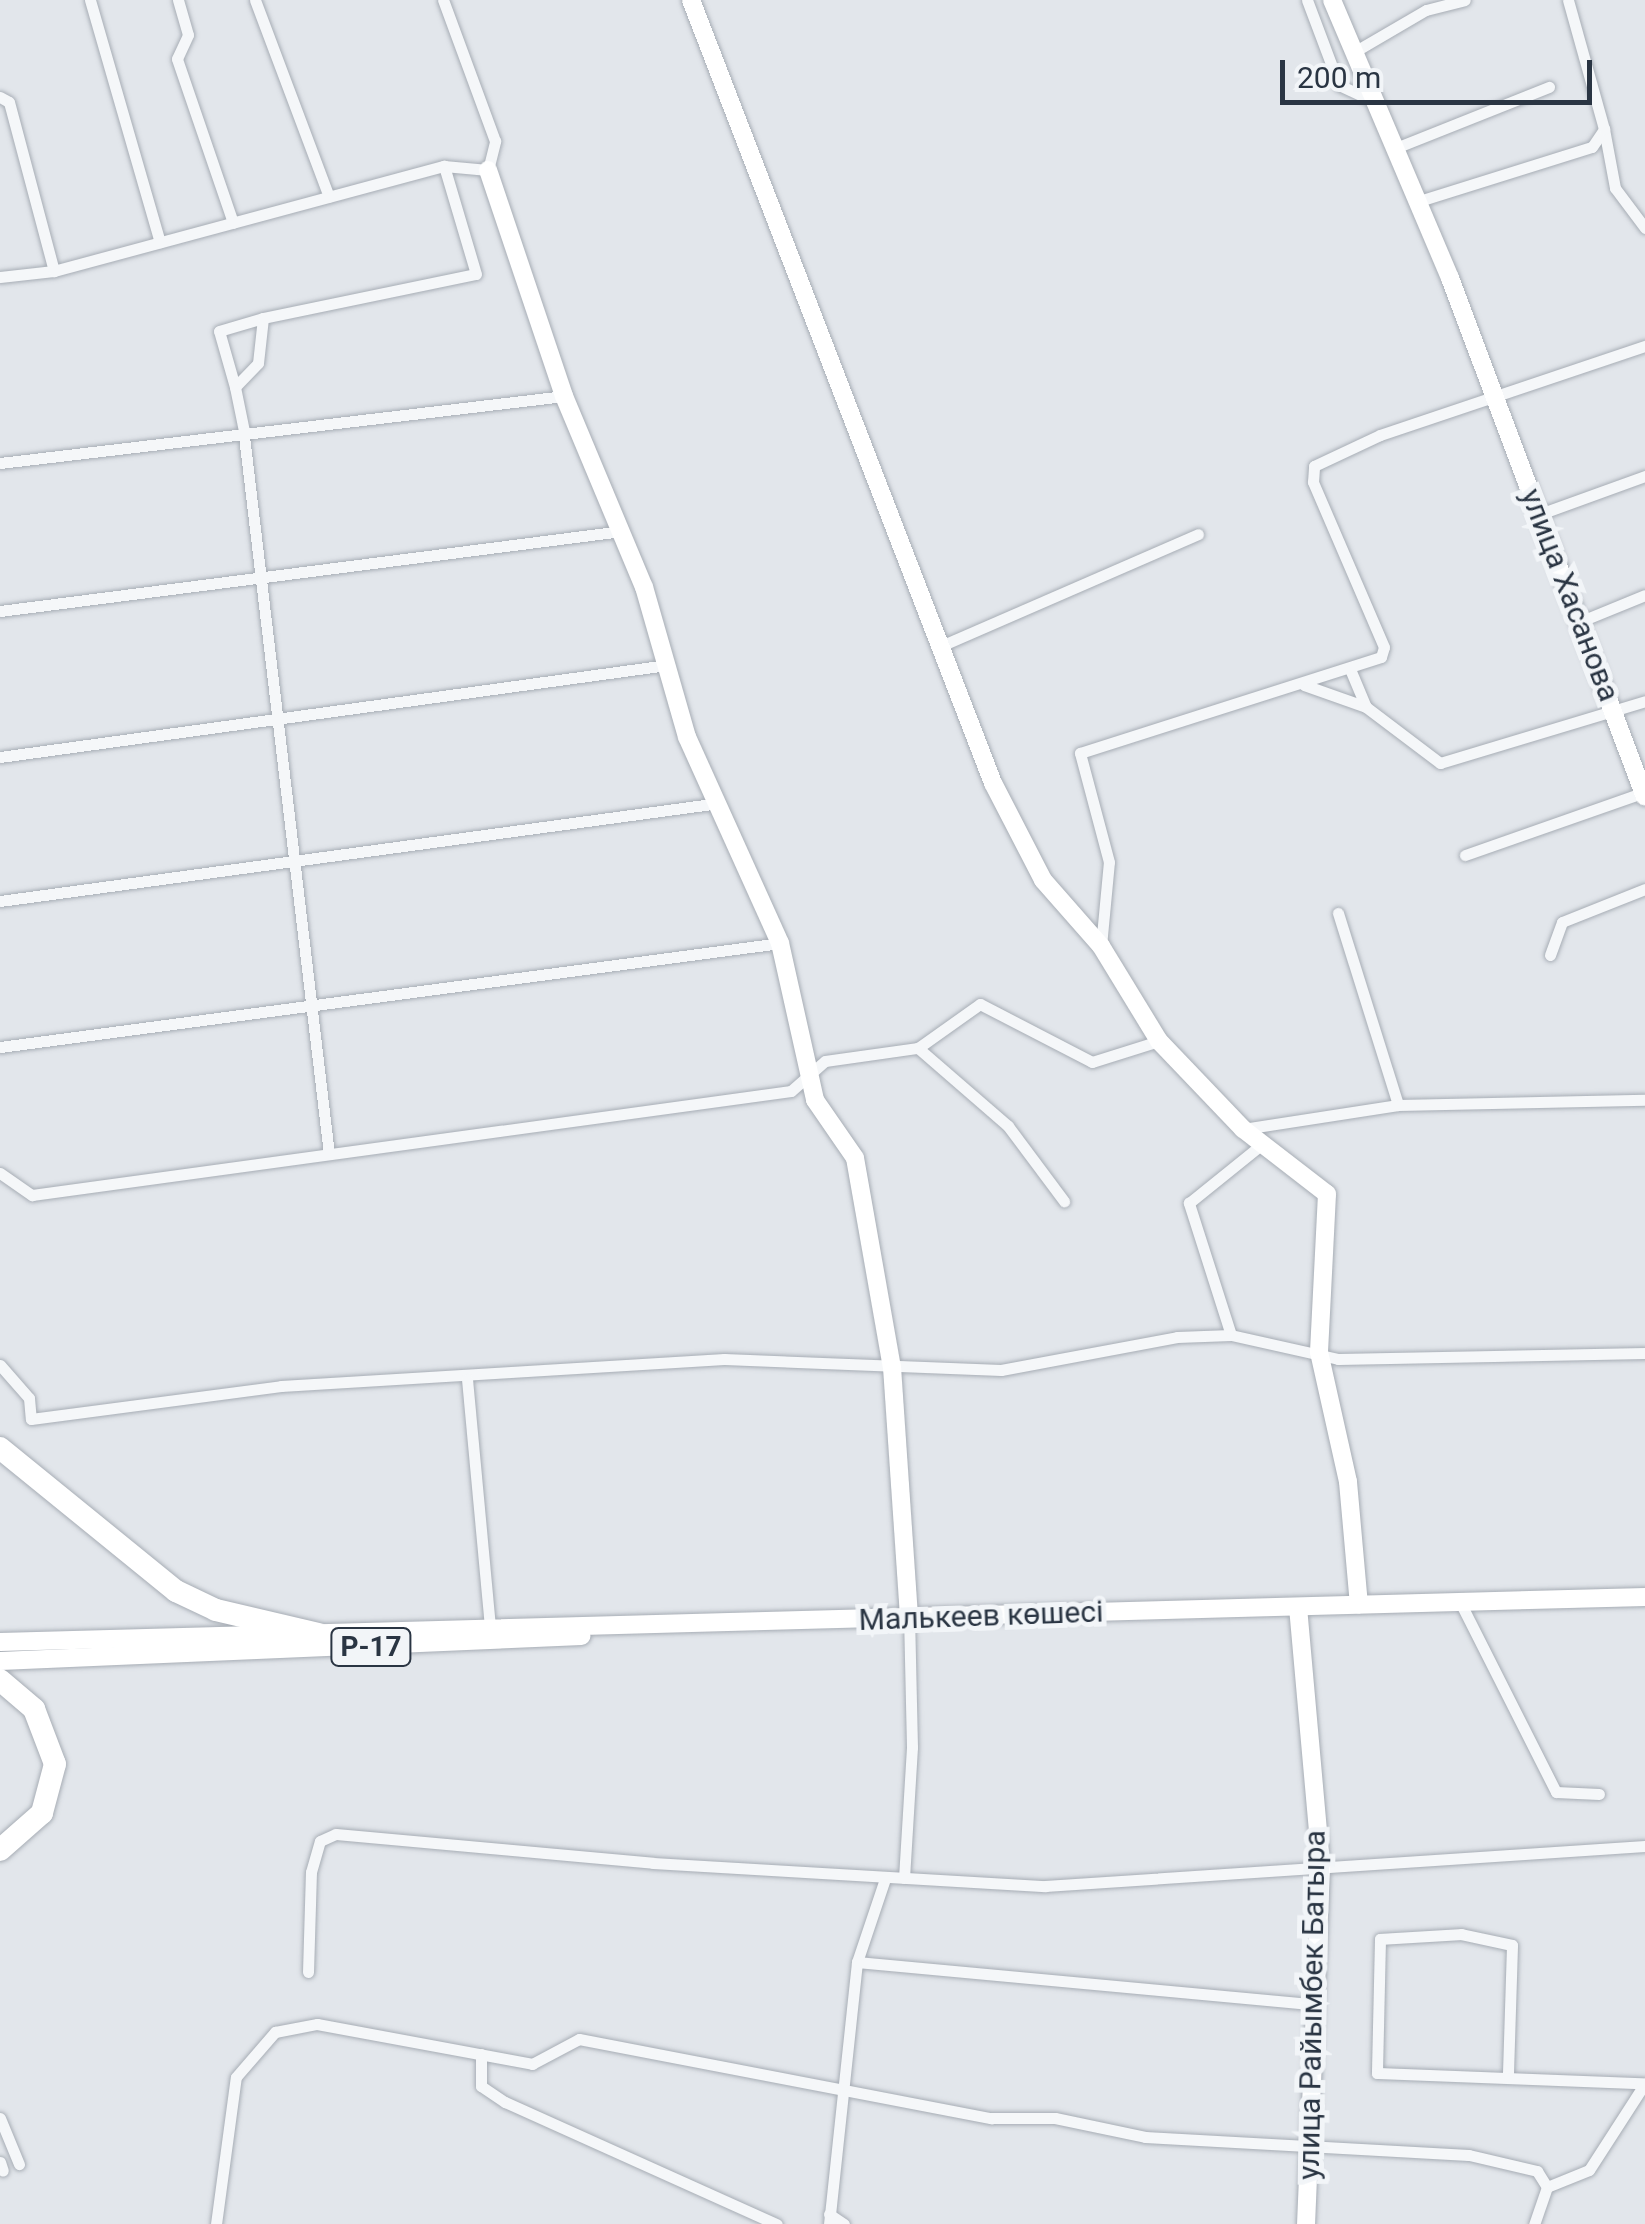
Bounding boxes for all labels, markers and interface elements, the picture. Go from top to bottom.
scale bar [1285,40,1598,102]
text: 200 m [1297,60,1381,95]
street label: улица Хасанова [1513,484,1627,706]
street label: Малькеев көшесі [858,1594,1104,1638]
road number: P-17 [328,1624,414,1670]
street label: улица Райымбек Батыра [1291,1830,1333,2180]

